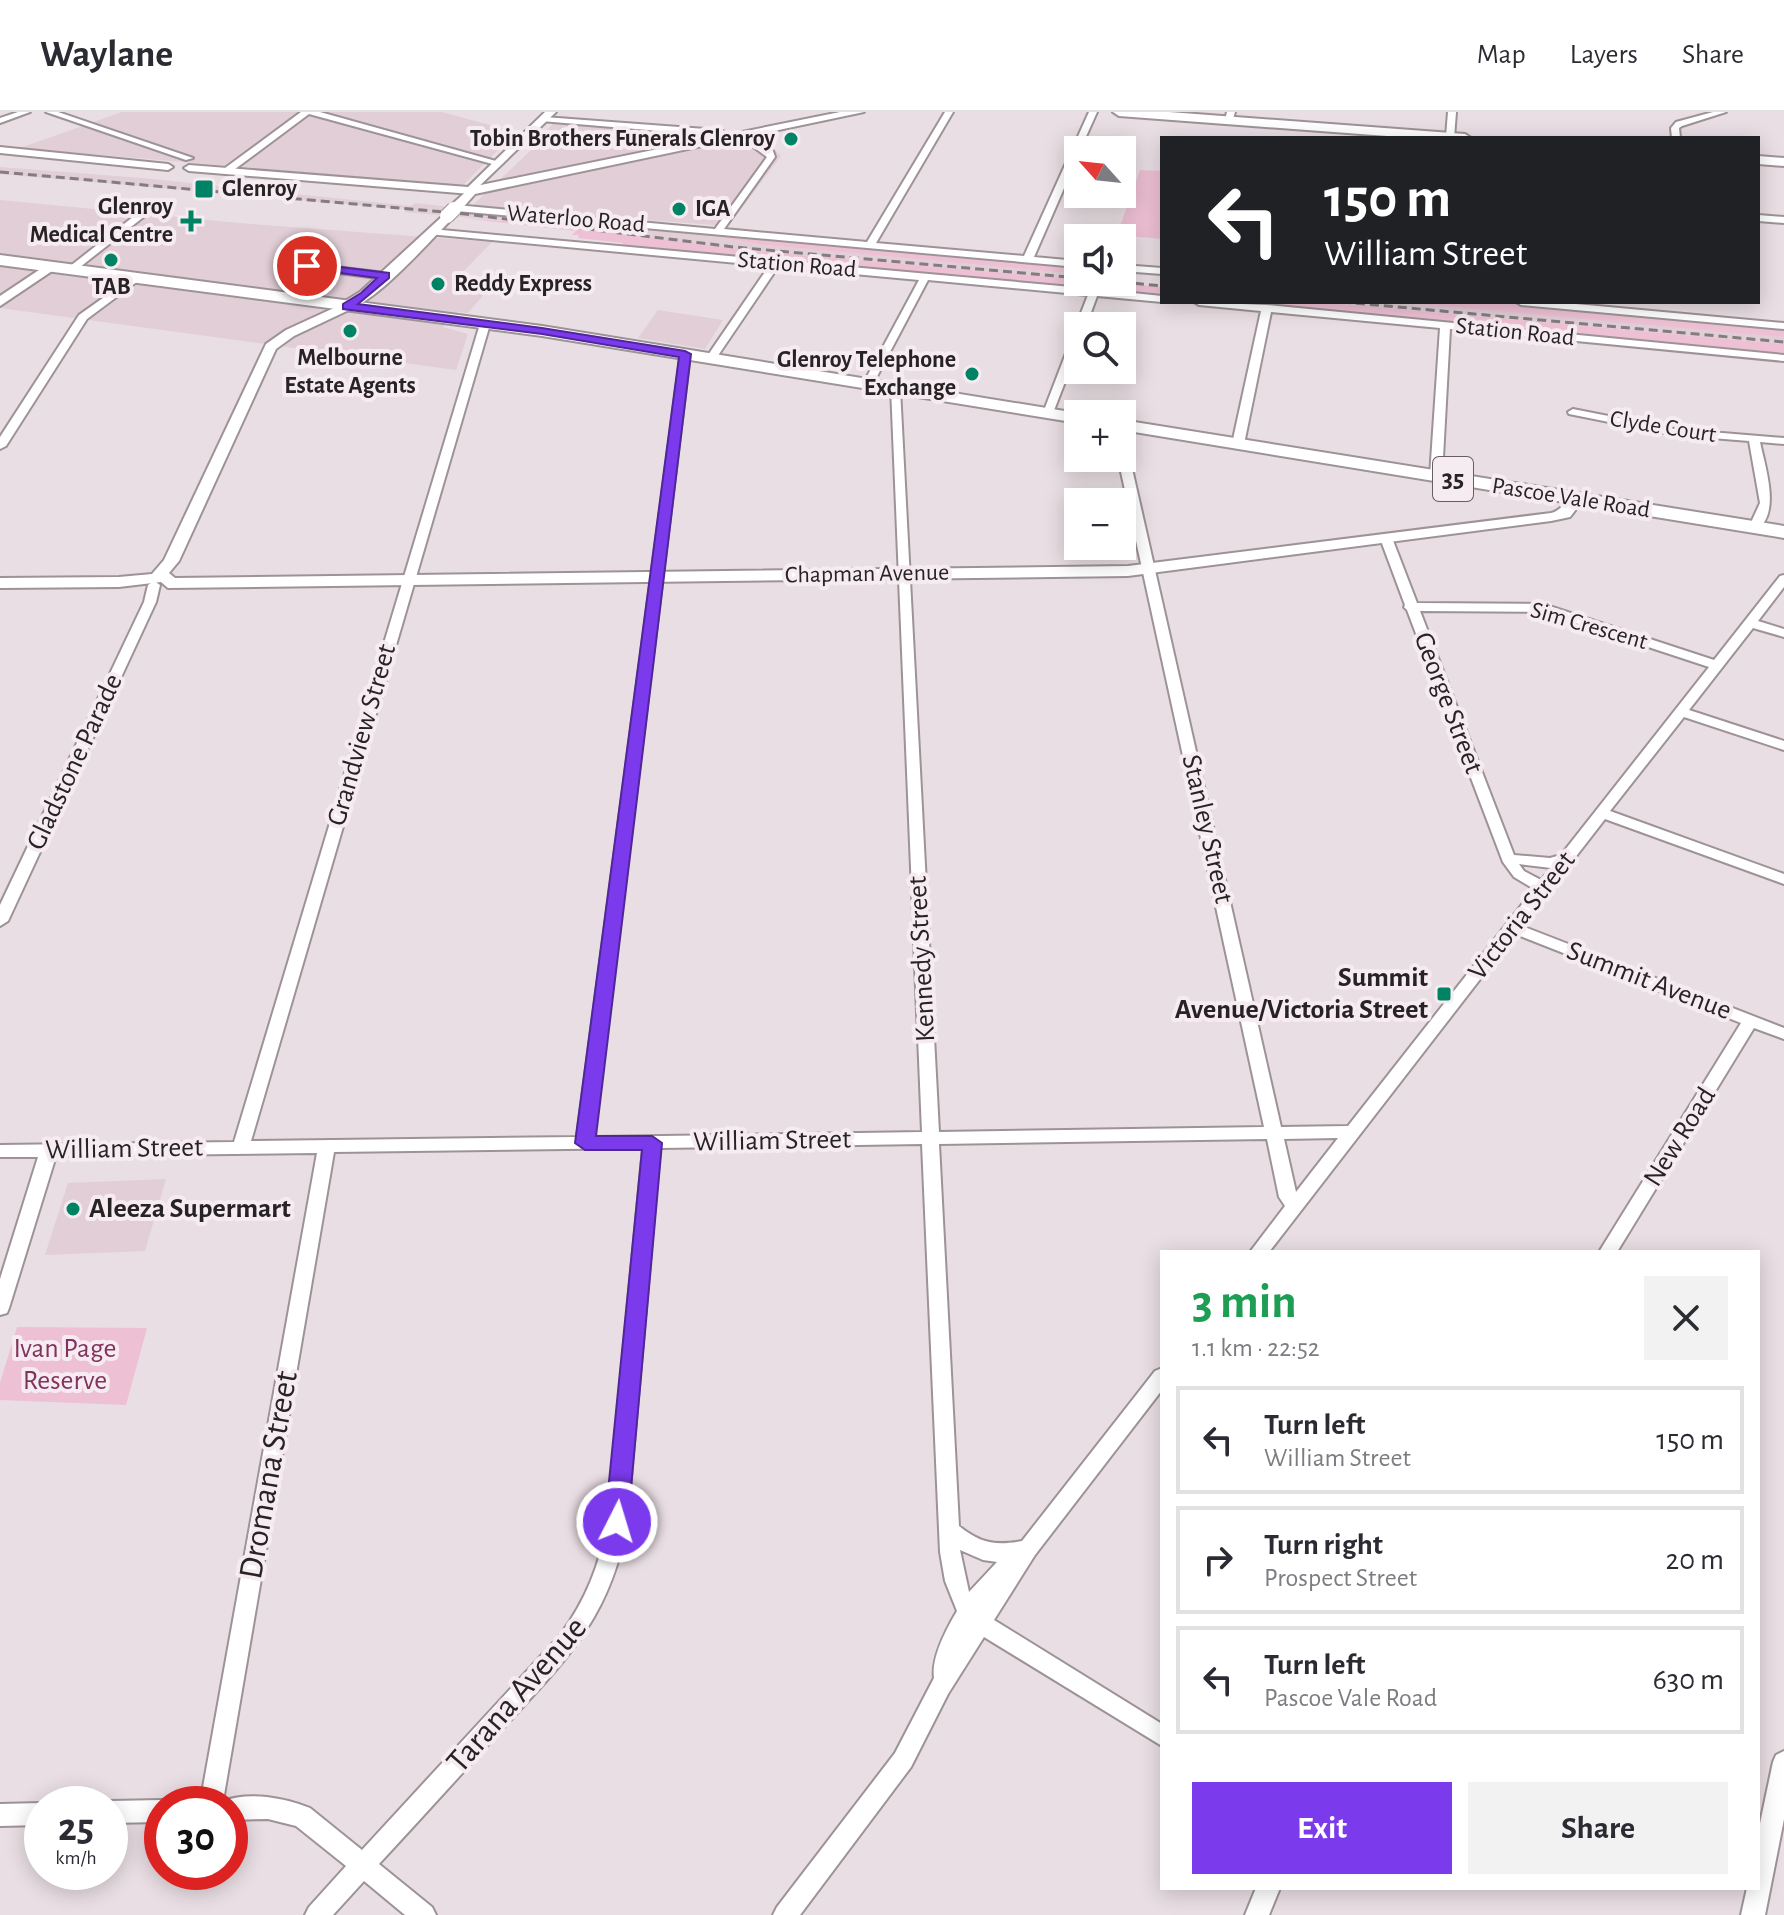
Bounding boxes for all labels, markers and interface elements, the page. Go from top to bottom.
text: Waylane [40,36,173,74]
text: Map [1477,41,1526,69]
text: Layers [1570,41,1638,69]
text: Share [1682,41,1744,69]
place label: Tobin Brothers Funerals Glenroy [470,127,775,151]
marker: Tobin Brothers Funerals Glenroy [782,130,800,148]
north arrow [1064,136,1136,208]
map controls [1064,136,1136,560]
icon: left [1192,168,1296,272]
text: 150 m [1324,171,1451,227]
place label: Glenroy [222,177,297,201]
marker: Glenroy [193,178,215,200]
place label: Glenroy Medical Centre [30,195,173,247]
place label: IGA [695,197,731,221]
marker: IGA [670,200,688,218]
street label: Waterloo Road [506,201,646,237]
marker: Glenroy Medical Centre [180,210,202,232]
button: sound [1064,224,1136,296]
pin [273,232,341,300]
text: William Street [1324,236,1527,272]
icon: arrive [285,244,329,288]
street label: Station Road [737,248,857,282]
marker: TAB [102,251,120,269]
place label: Reddy Express [454,272,592,296]
place label: TAB [91,275,131,299]
marker: Reddy Express [429,275,447,293]
button: search [1064,312,1136,384]
street label: Station Road [1454,314,1576,350]
marker: Melbourne Estate Agents [341,322,359,340]
place label: Melbourne Estate Agents [284,346,416,398]
place label: Glenroy Telephone Exchange [777,348,956,400]
marker: Glenroy Telephone Exchange [963,365,981,383]
button: + [1064,400,1136,472]
street label: Clyde Court [1608,407,1718,447]
road number: 35 [1433,457,1473,501]
street label: Pascoe Vale Road [1490,474,1652,522]
button: − [1064,488,1136,560]
street label: Chapman Avenue [785,561,949,587]
street label: Sim Crescent [1528,598,1650,654]
street label: George Street [1408,629,1488,778]
street label: Grandview Street [323,641,401,829]
street label: Gladstone Parade [22,670,128,854]
street label: Stanley Street [1176,752,1238,906]
street label: Victoria Street [1463,846,1581,986]
street label: Kennedy Street [904,875,940,1043]
street label: Summit Avenue [1563,937,1735,1025]
place label: Summit Avenue/Victoria Street [1175,964,1429,1024]
marker: Summit Avenue/Victoria Street [1435,985,1453,1003]
street label: New Road [1639,1083,1721,1191]
street label: William Street [693,1126,851,1156]
street label: William Street [45,1134,203,1164]
place label: Aleeza Supermart [89,1195,291,1223]
marker: Aleeza Supermart [64,1200,82,1218]
button: close [1644,1276,1728,1360]
text: 3 min [1192,1279,1297,1327]
park label: Ivan Page Reserve [13,1335,117,1395]
text: 1.1 km · 22:52 [1192,1335,1320,1361]
street label: Dromana Street [234,1368,304,1582]
text: Turn left [1264,1410,1365,1440]
icon: left [1196,1418,1240,1462]
text: 150 m [1656,1425,1724,1455]
text: William Street [1264,1445,1411,1471]
position arrow [575,1480,659,1564]
text: Turn right [1264,1530,1383,1560]
icon: right [1196,1538,1240,1582]
text: 20 m [1666,1545,1724,1575]
text: Prospect Street [1264,1565,1417,1591]
street label: Tarana Avenue [441,1611,593,1779]
text: Turn left [1264,1650,1365,1680]
icon: left [1196,1658,1240,1702]
text: 630 m [1653,1665,1724,1695]
text: Pascoe Vale Road [1264,1685,1437,1711]
button: Exit [1192,1782,1452,1874]
button: Share [1468,1782,1728,1874]
speed limit sign: 30 [144,1786,248,1890]
text: 25 [58,1808,94,1848]
text: km/h [55,1848,97,1868]

